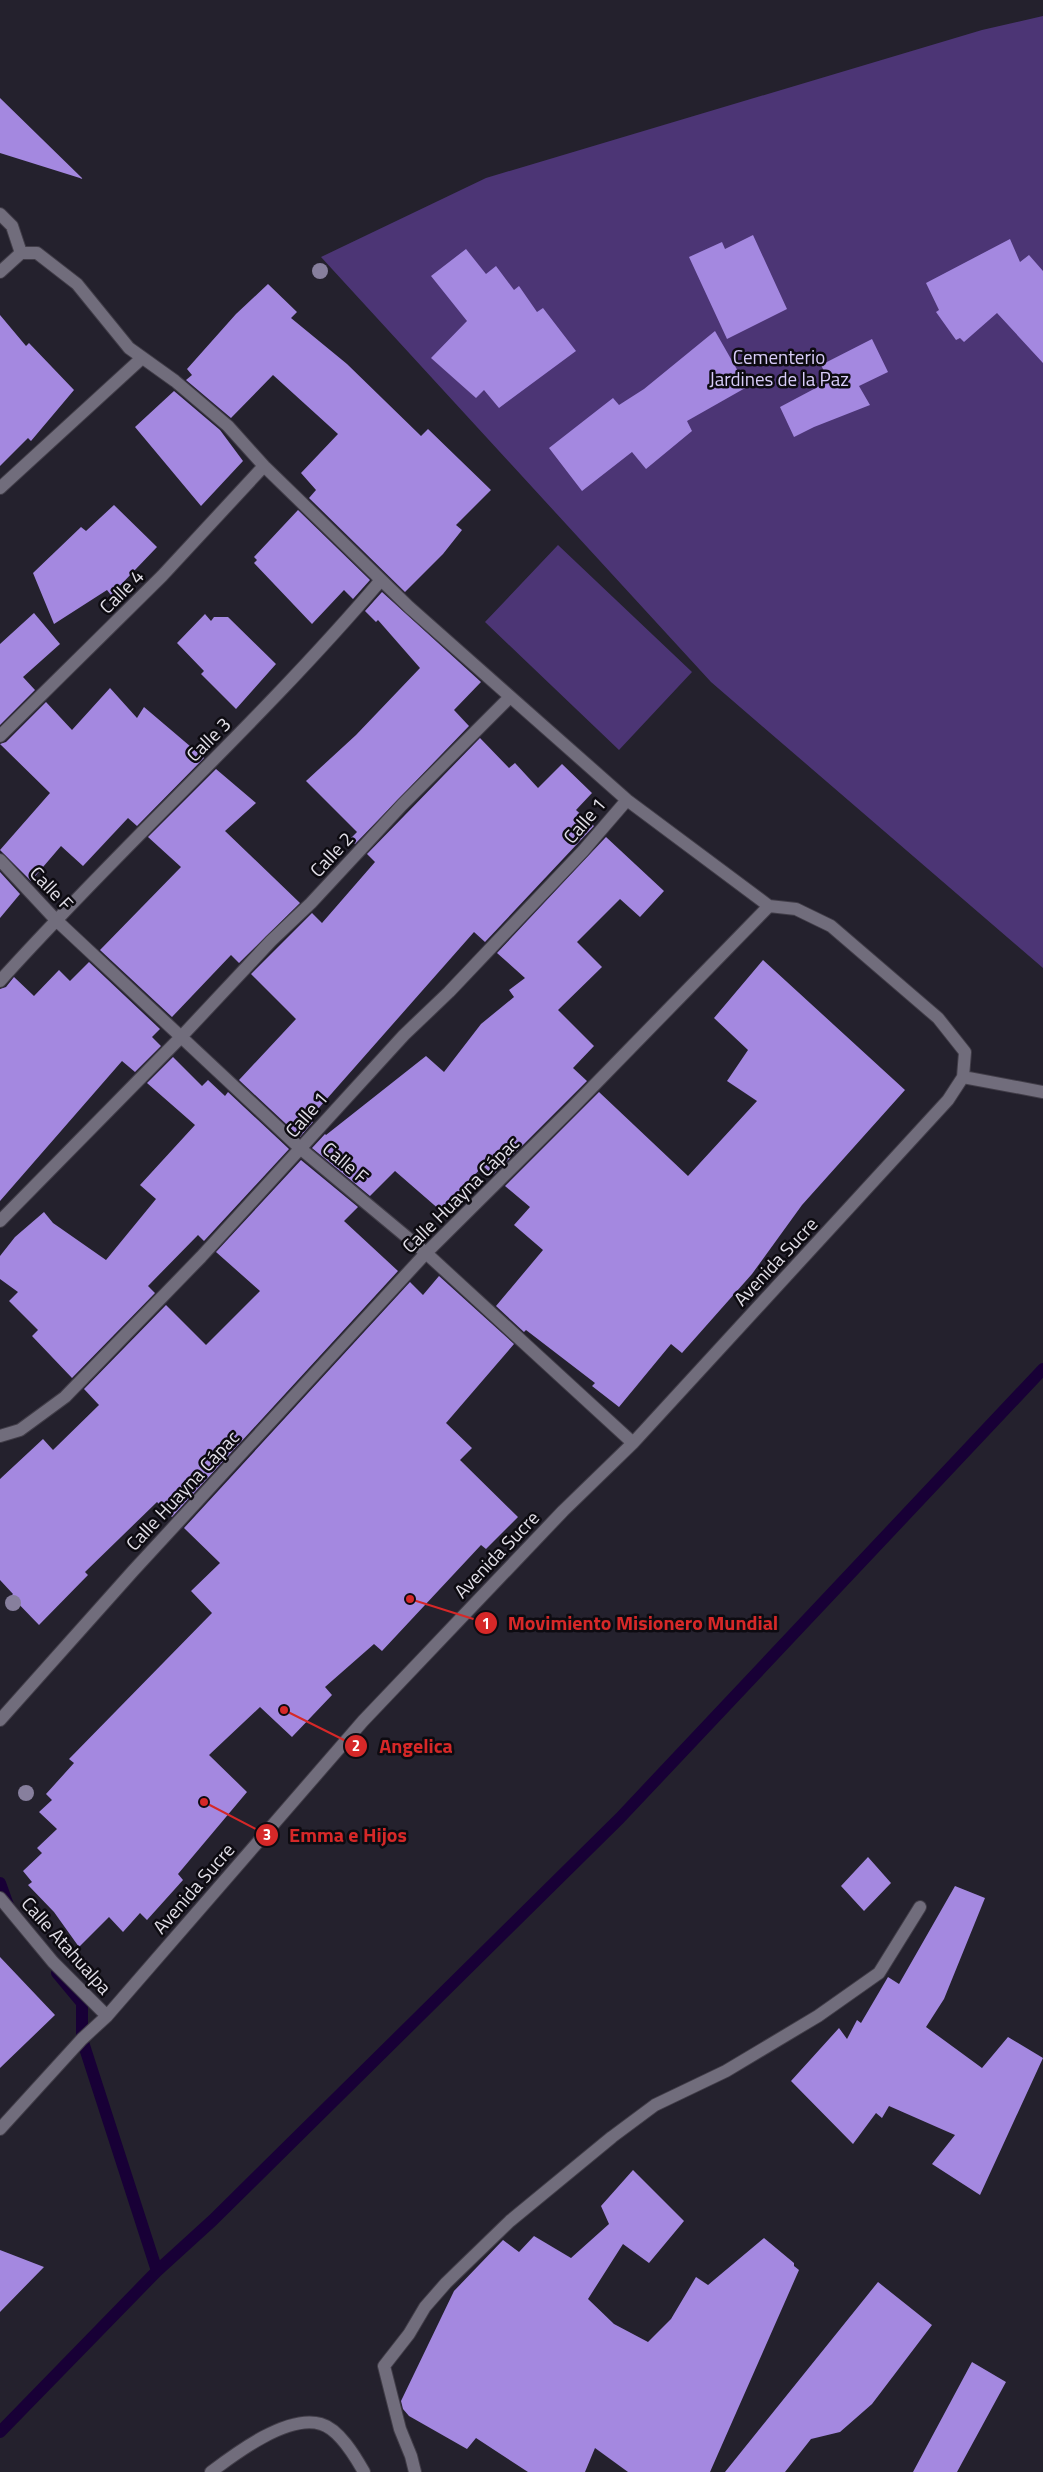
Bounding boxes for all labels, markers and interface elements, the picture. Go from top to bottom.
park label: Cementerio Jardines de la Paz [709,342,849,393]
street label: Calle 4 [92,562,150,620]
street label: Calle 3 [179,710,237,768]
street label: Calle 1 [556,790,612,850]
street label: Calle 2 [302,825,360,883]
street label: Calle F [23,859,81,917]
street label: Calle 1 [278,1084,334,1144]
street label: Calle Huayna Cápac [395,1129,525,1259]
street label: Calle F [317,1134,375,1190]
street label: Avenida Sucre [726,1210,824,1312]
street label: Calle Huayna Cápac [118,1423,246,1557]
street label: Avenida Sucre [447,1504,545,1604]
callout: Movimiento Misionero Mundial [473,1606,789,1641]
text: Movimiento Misionero Mundial [508,1607,778,1638]
text: 1 [482,1612,490,1635]
callout: Angelica [344,1728,463,1763]
text: Angelica [379,1730,453,1761]
text: 2 [352,1734,360,1757]
callout: Emma e Hijos [254,1817,417,1852]
text: Emma e Hijos [289,1819,407,1850]
text: 3 [263,1823,271,1846]
street label: Avenida Sucre [145,1836,241,1940]
street label: Calle Atahualpa [15,1889,119,2001]

